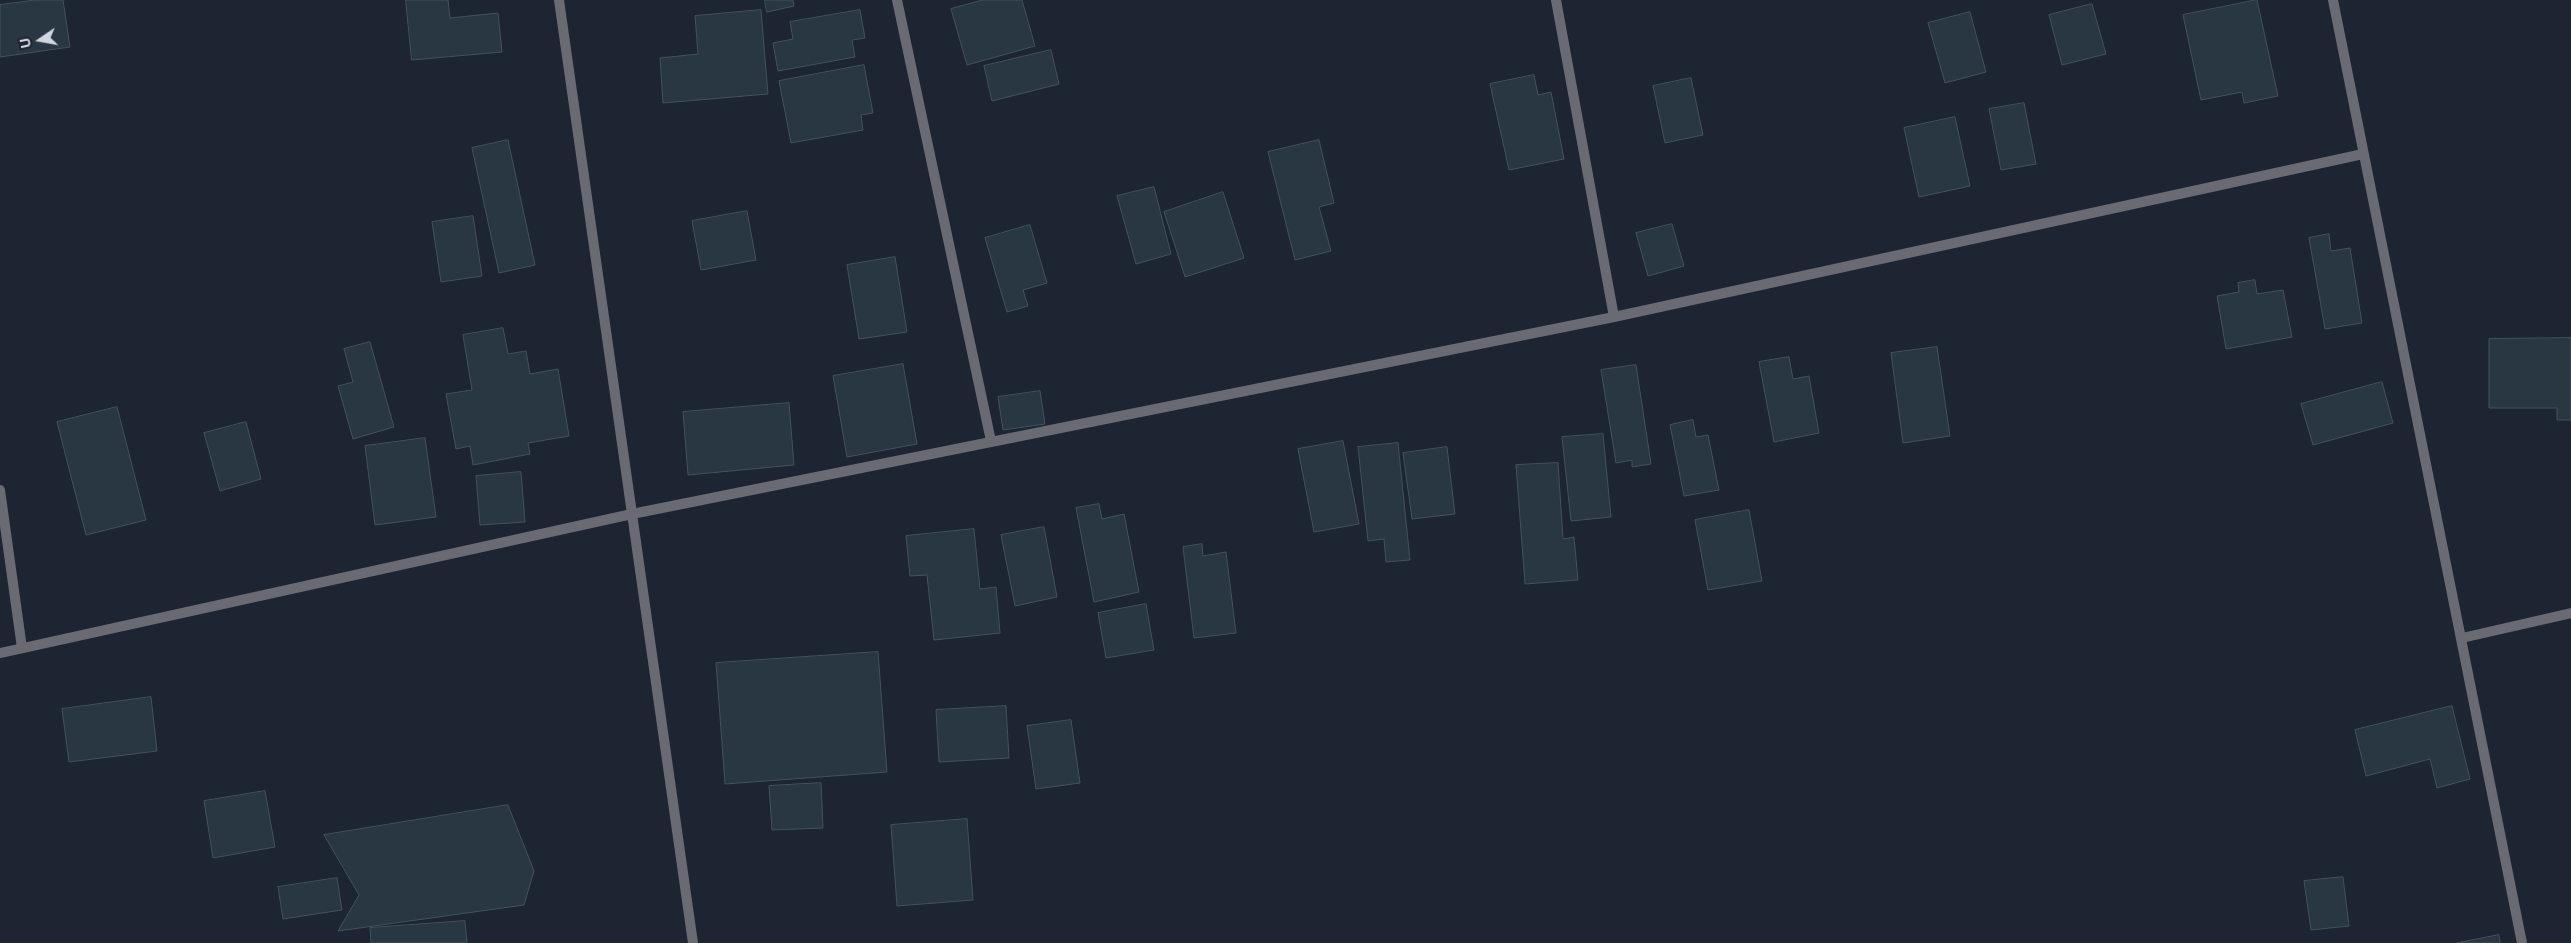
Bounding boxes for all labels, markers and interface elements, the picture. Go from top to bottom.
north arrow [15,15,65,65]
text: U [14,36,35,50]

